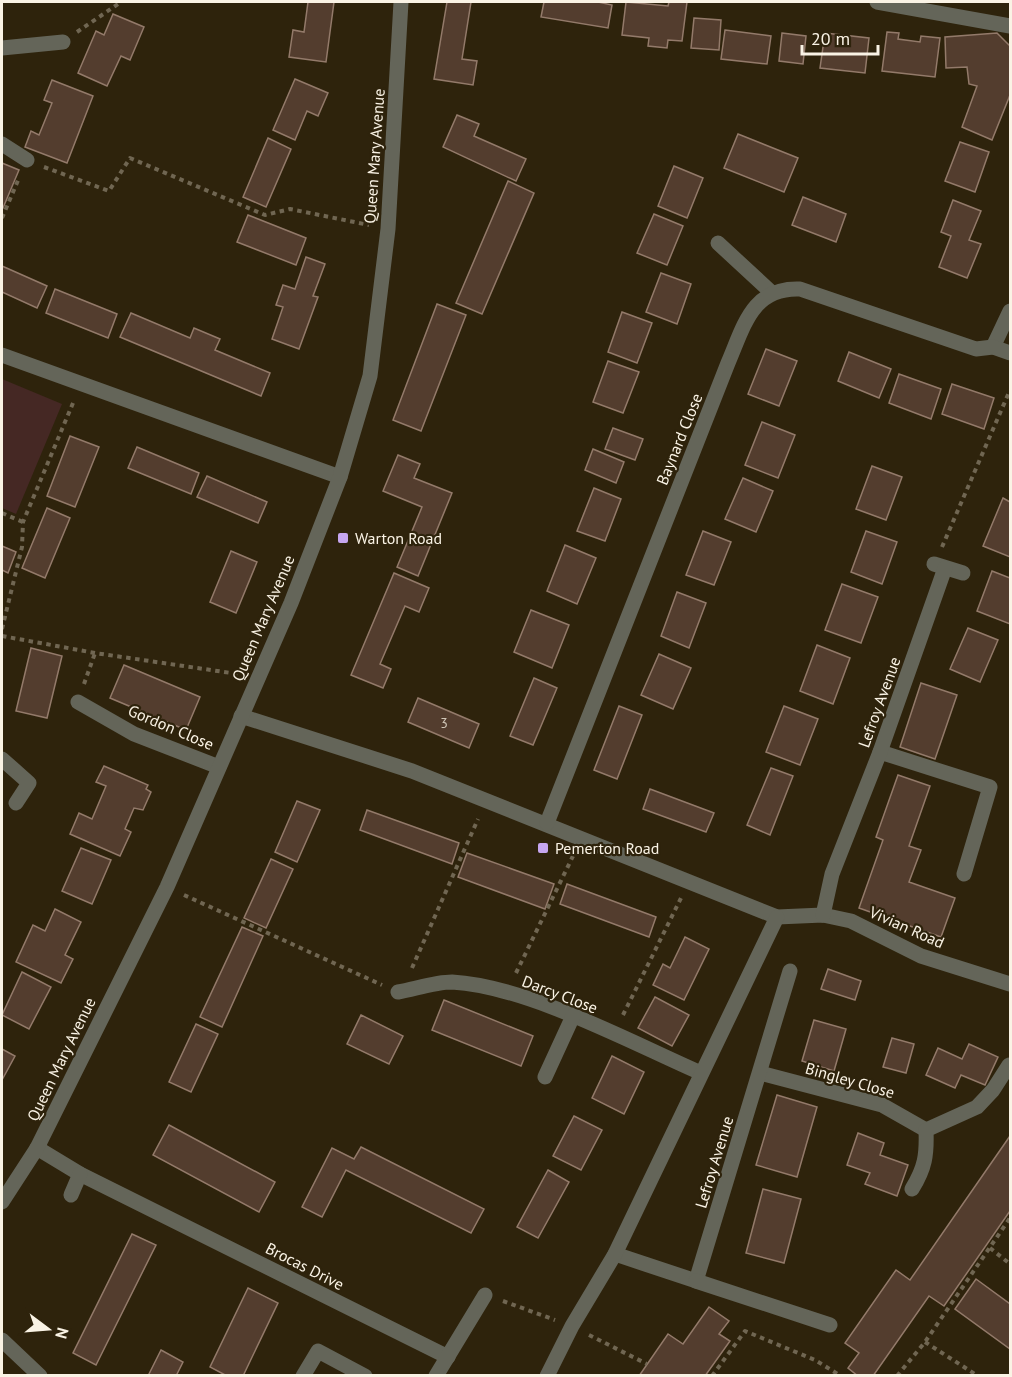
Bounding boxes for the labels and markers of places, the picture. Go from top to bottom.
place label: Warton Road [355,528,442,548]
marker: Warton Road [336,531,350,545]
place label: Pemerton Road [555,838,659,858]
marker: Pemerton Road [536,841,550,855]

